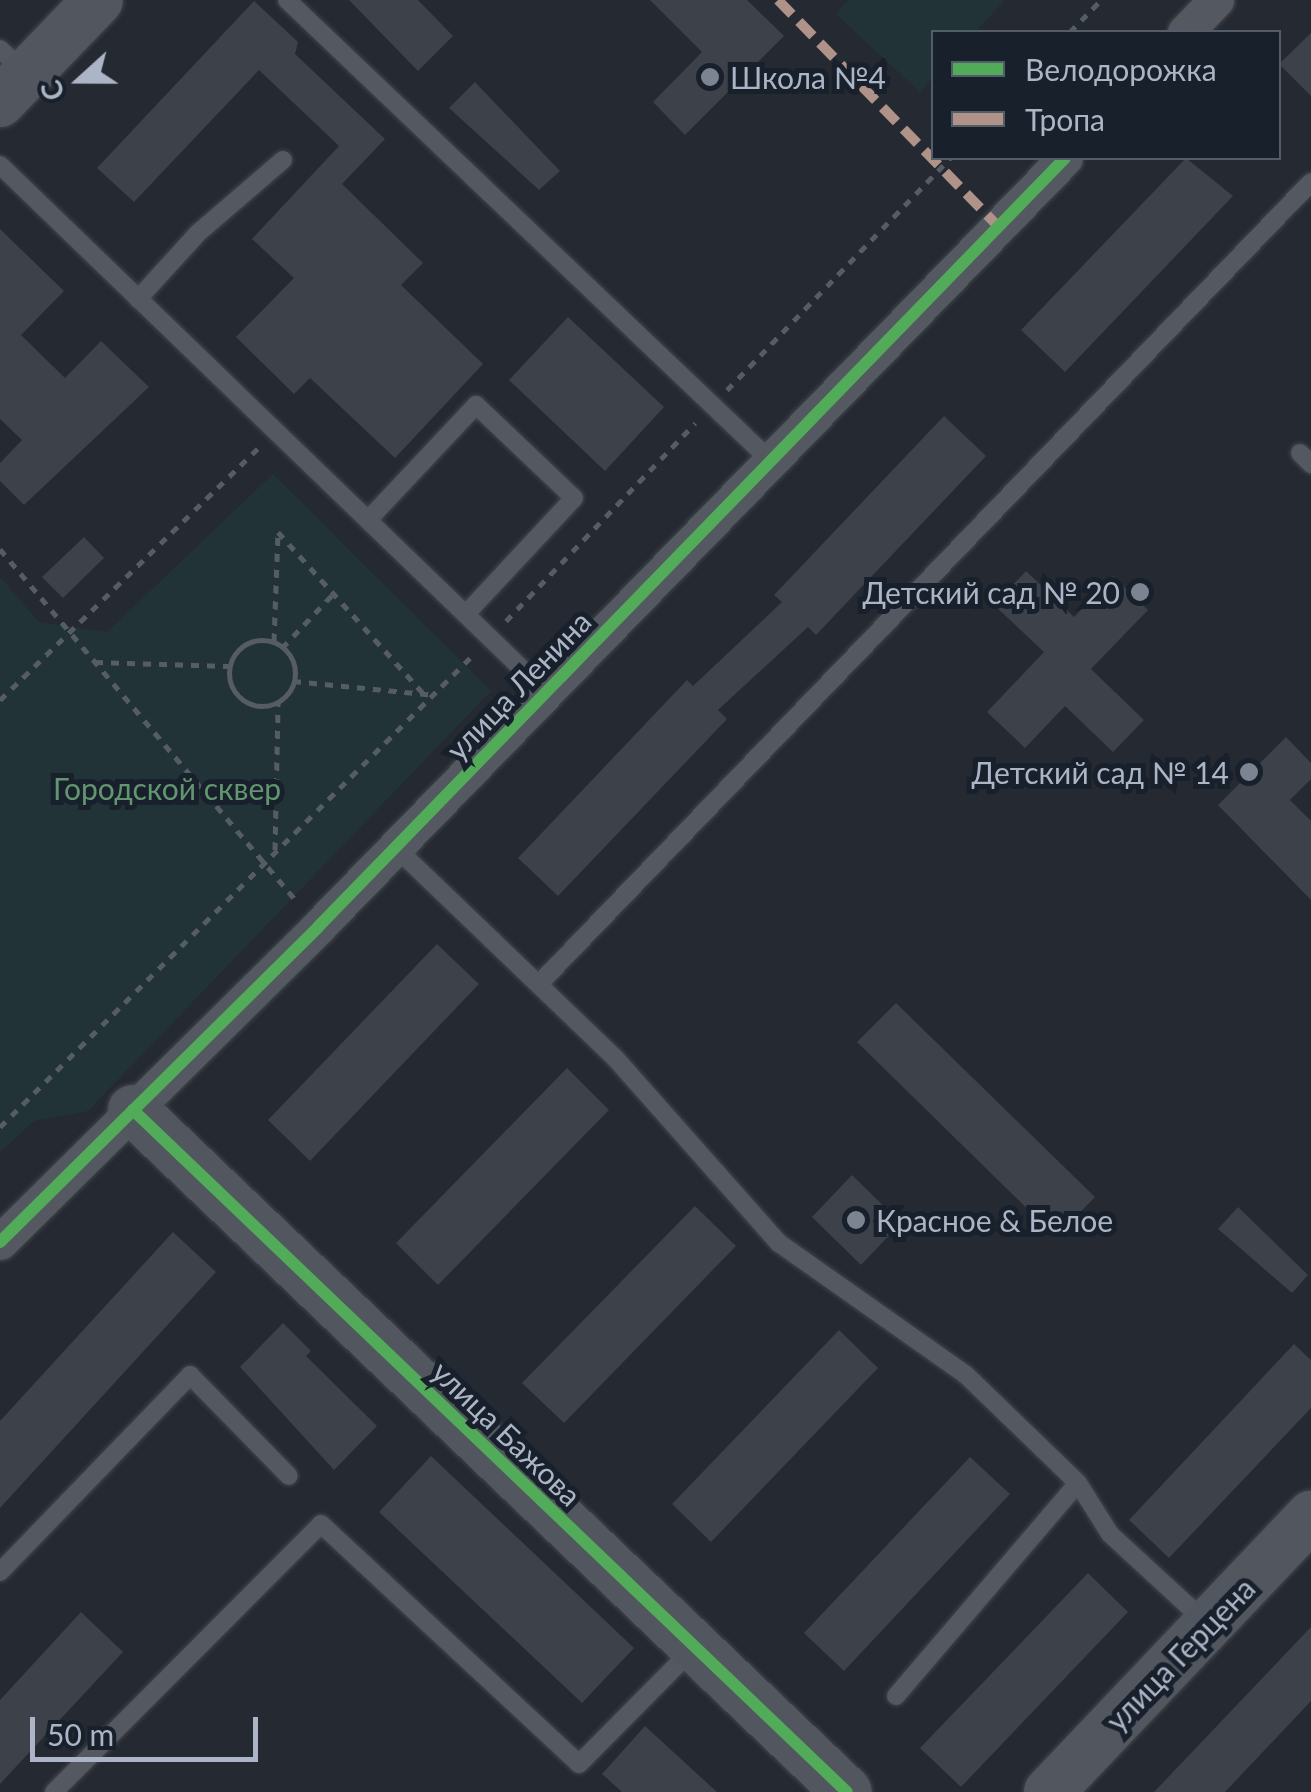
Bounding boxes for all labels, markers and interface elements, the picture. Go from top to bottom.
north arrow [30,30,130,130]
legend [931,30,1281,160]
text: Велодорожка [1025,51,1217,87]
place label: Школа №4 [730,59,886,95]
marker: Школа №4 [699,66,721,88]
text: С [33,76,71,105]
text: Тропа [1025,101,1105,137]
place label: Детский сад № 20 [862,574,1120,610]
marker: Детский сад № 20 [1129,581,1151,603]
street label: улица Ленина [438,603,598,767]
place label: Детский сад № 14 [971,754,1229,790]
marker: Детский сад № 14 [1238,761,1260,783]
park label: Городской сквер [53,770,281,806]
place label: Красное & Белое [876,1202,1113,1238]
marker: Красное & Белое [845,1209,867,1231]
street label: улица Бажова [425,1353,589,1513]
street label: улица Герцена [1098,1570,1262,1738]
scale bar [35,1697,262,1759]
text: 50 m [47,1716,114,1752]

